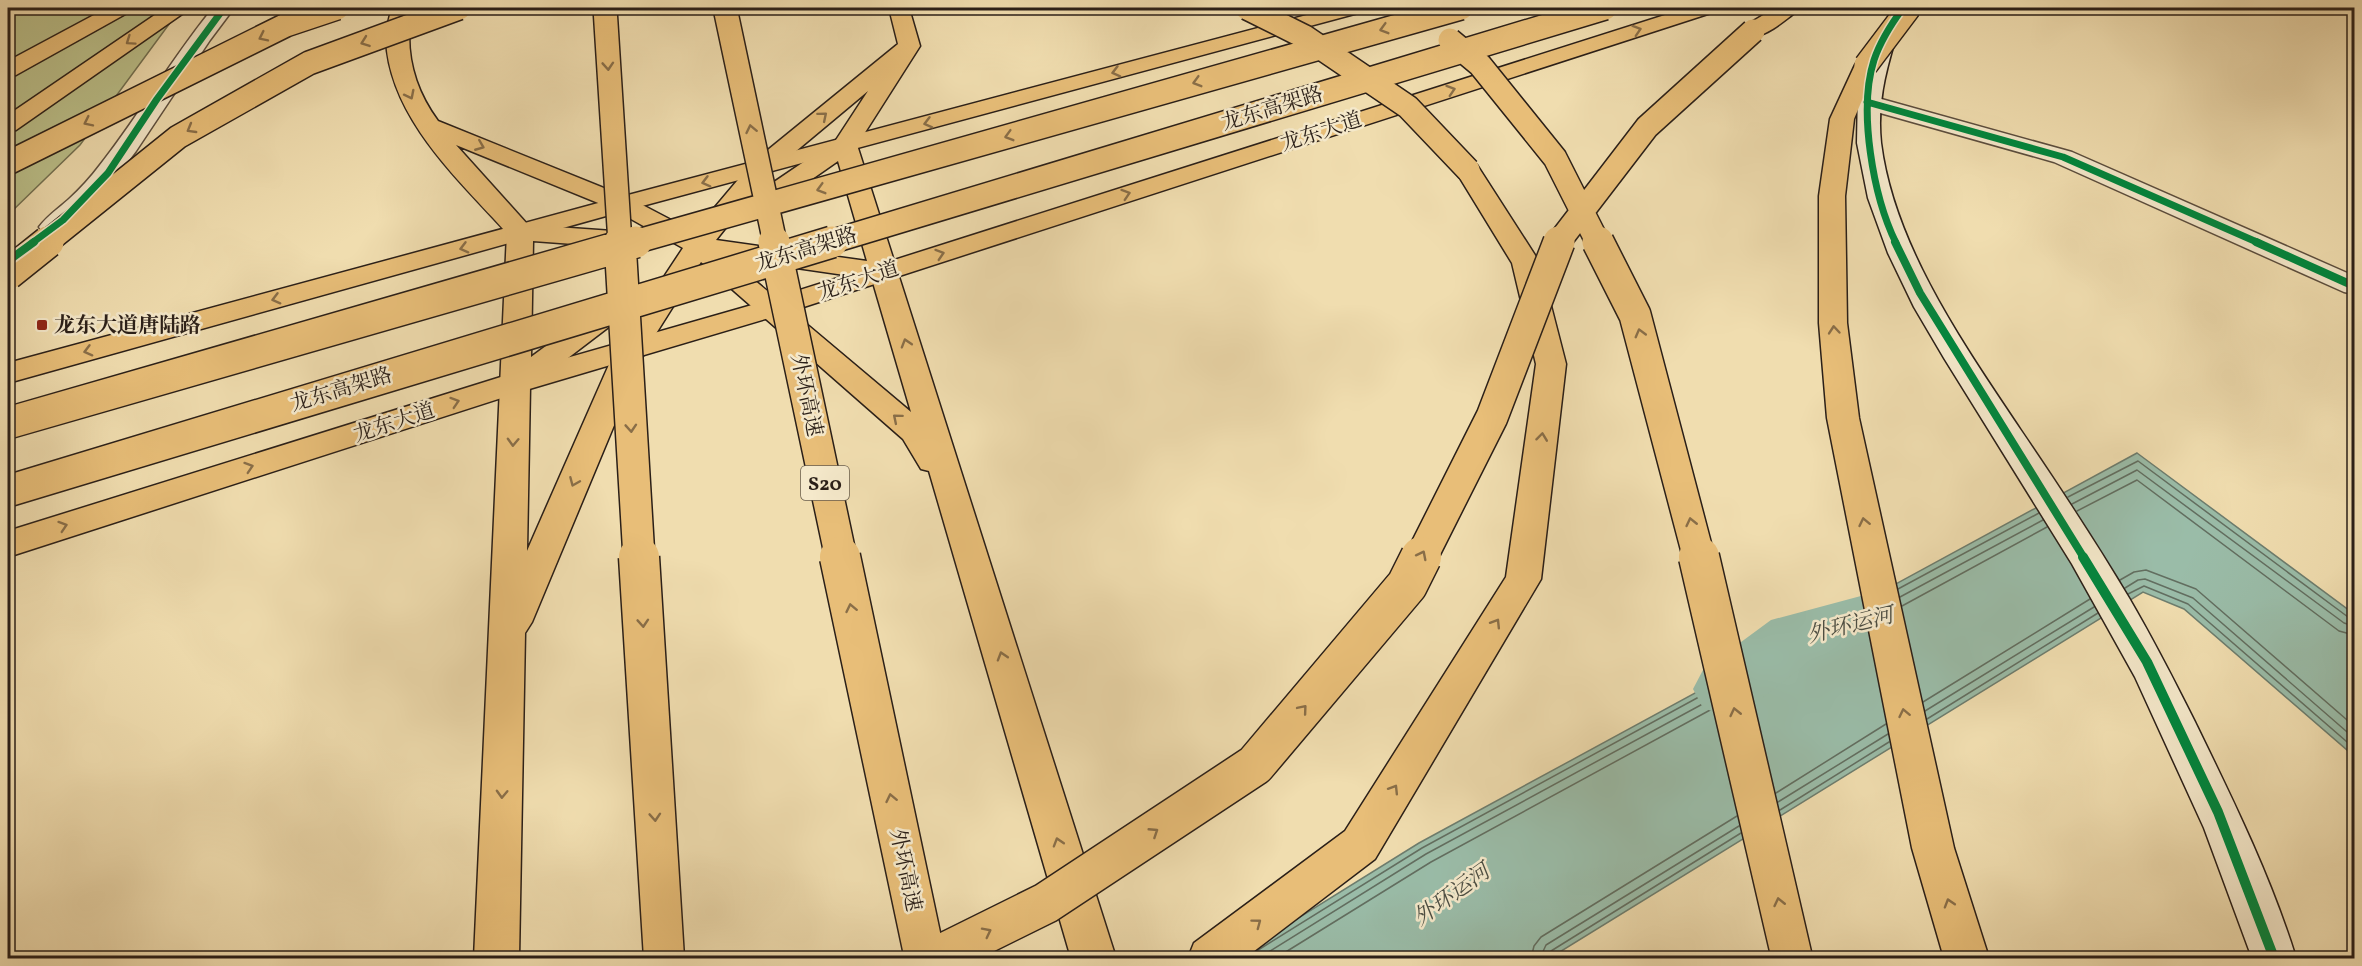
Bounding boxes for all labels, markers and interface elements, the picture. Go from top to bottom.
one-way arrow [1379,22,1390,34]
one-way arrow [1631,25,1642,37]
one-way arrow [258,29,269,41]
one-way arrow [125,34,136,45]
one-way arrow [360,35,371,47]
one-way arrow [602,61,615,70]
one-way arrow [1111,65,1122,77]
one-way arrow [1192,75,1202,87]
street label: 龙东高架路 [1218,80,1327,139]
one-way arrow [1445,84,1456,97]
one-way arrow [403,89,415,100]
street label: 龙东大道 [1277,106,1366,159]
one-way arrow [817,112,828,123]
one-way arrow [83,115,94,127]
one-way arrow [923,115,933,128]
one-way arrow [187,122,197,134]
one-way arrow [745,124,758,134]
one-way arrow [1004,128,1014,141]
one-way arrow [473,139,484,151]
one-way arrow [701,174,711,187]
one-way arrow [816,182,827,194]
one-way arrow [1120,189,1131,201]
street label: 龙东高架路 [752,221,861,280]
one-way arrow [459,240,469,253]
one-way arrow [934,249,945,261]
street label: 龙东大道 [814,255,903,308]
one-way arrow [271,292,281,305]
place label: 龙东大道唐陆路 [54,312,201,341]
marker: 龙东大道唐陆路 [35,318,49,332]
one-way arrow [1828,325,1841,334]
one-way arrow [1635,328,1647,339]
one-way arrow [901,338,913,349]
one-way arrow [83,344,93,356]
street label: 外环高速 [783,351,828,439]
street label: 龙东高架路 [287,361,396,420]
street label: 龙东大道 [350,397,439,450]
one-way arrow [449,397,460,409]
one-way arrow [893,414,904,425]
one-way arrow [624,424,637,433]
one-way arrow [1535,432,1547,441]
one-way arrow [507,437,520,446]
one-way arrow [243,462,254,474]
road number: S20 [801,466,849,500]
one-way arrow [569,476,581,487]
one-way arrow [1685,517,1698,527]
one-way arrow [1859,517,1872,527]
one-way arrow [57,521,68,533]
one-way arrow [1415,551,1427,562]
water label: 外环运河 [1804,600,1901,652]
one-way arrow [845,603,858,613]
one-way arrow [637,618,650,627]
one-way arrow [1489,619,1501,629]
one-way arrow [996,651,1009,662]
one-way arrow [1296,705,1307,716]
one-way arrow [1729,707,1742,717]
one-way arrow [1899,708,1912,718]
one-way arrow [1387,785,1399,795]
one-way arrow [495,790,508,799]
one-way arrow [885,794,898,804]
one-way arrow [649,813,662,822]
street label: 外环高速 [882,826,927,914]
one-way arrow [1148,827,1158,839]
one-way arrow [1053,837,1065,848]
water label: 外环运河 [1408,855,1500,934]
one-way arrow [1773,897,1786,907]
one-way arrow [1944,898,1957,909]
one-way arrow [1250,919,1261,930]
one-way arrow [981,928,992,940]

